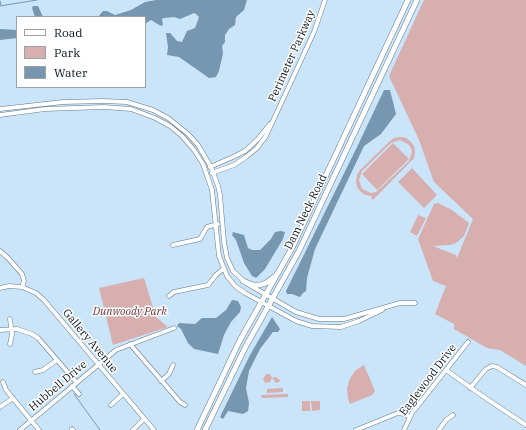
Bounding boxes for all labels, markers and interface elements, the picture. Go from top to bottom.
street label: Perimeter Parkway [266,8,318,104]
legend [16,16,146,88]
text: Road [54,25,83,40]
text: Park [54,45,80,60]
text: Water [54,65,87,80]
street label: Dam Neck Road [282,172,330,252]
park label: Dunwoody Park [93,305,167,319]
street label: Gallery Avenue [60,307,120,375]
street label: Eaglewood Drive [397,342,459,418]
street label: Hubbell Drive [26,358,90,414]

